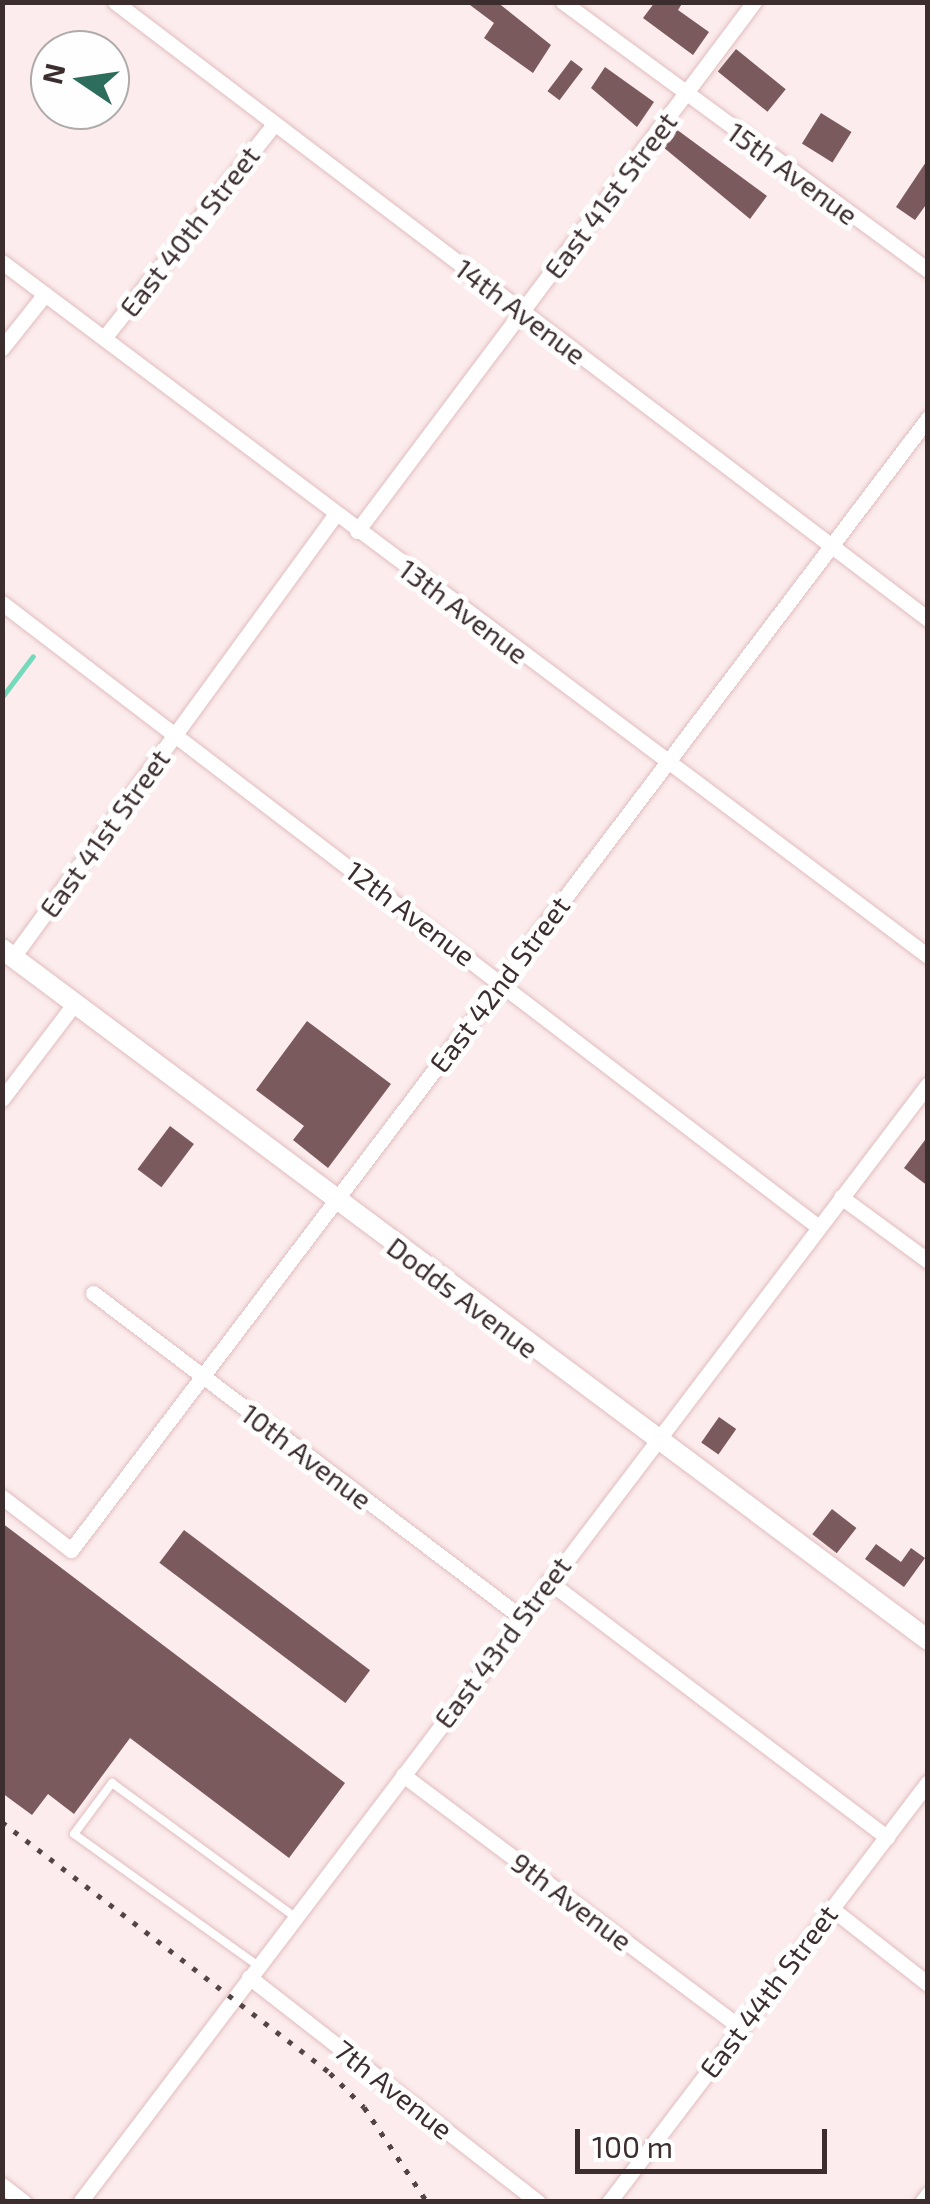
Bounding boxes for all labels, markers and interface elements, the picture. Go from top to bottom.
north arrow [30,30,130,130]
text: N [34,60,72,87]
street label: East 41st Street [537,105,683,285]
street label: 15th Avenue [721,114,865,232]
street label: East 40th Street [112,139,266,323]
street label: 14th Avenue [449,251,593,371]
street label: 13th Avenue [393,551,535,671]
street label: East 41st Street [32,742,176,924]
street label: 12th Avenue [339,853,483,973]
street label: East 42nd Street [422,889,576,1079]
street label: Dodds Avenue [381,1229,545,1365]
street label: 10th Avenue [235,1396,379,1516]
street label: East 43rd Street [427,1550,577,1734]
street label: 9th Avenue [505,1845,639,1957]
street label: East 44th Street [692,1898,844,2084]
street label: 7th Avenue [328,2032,460,2146]
scale bar [580,2109,832,2171]
text: 100 m [592,2128,673,2164]

